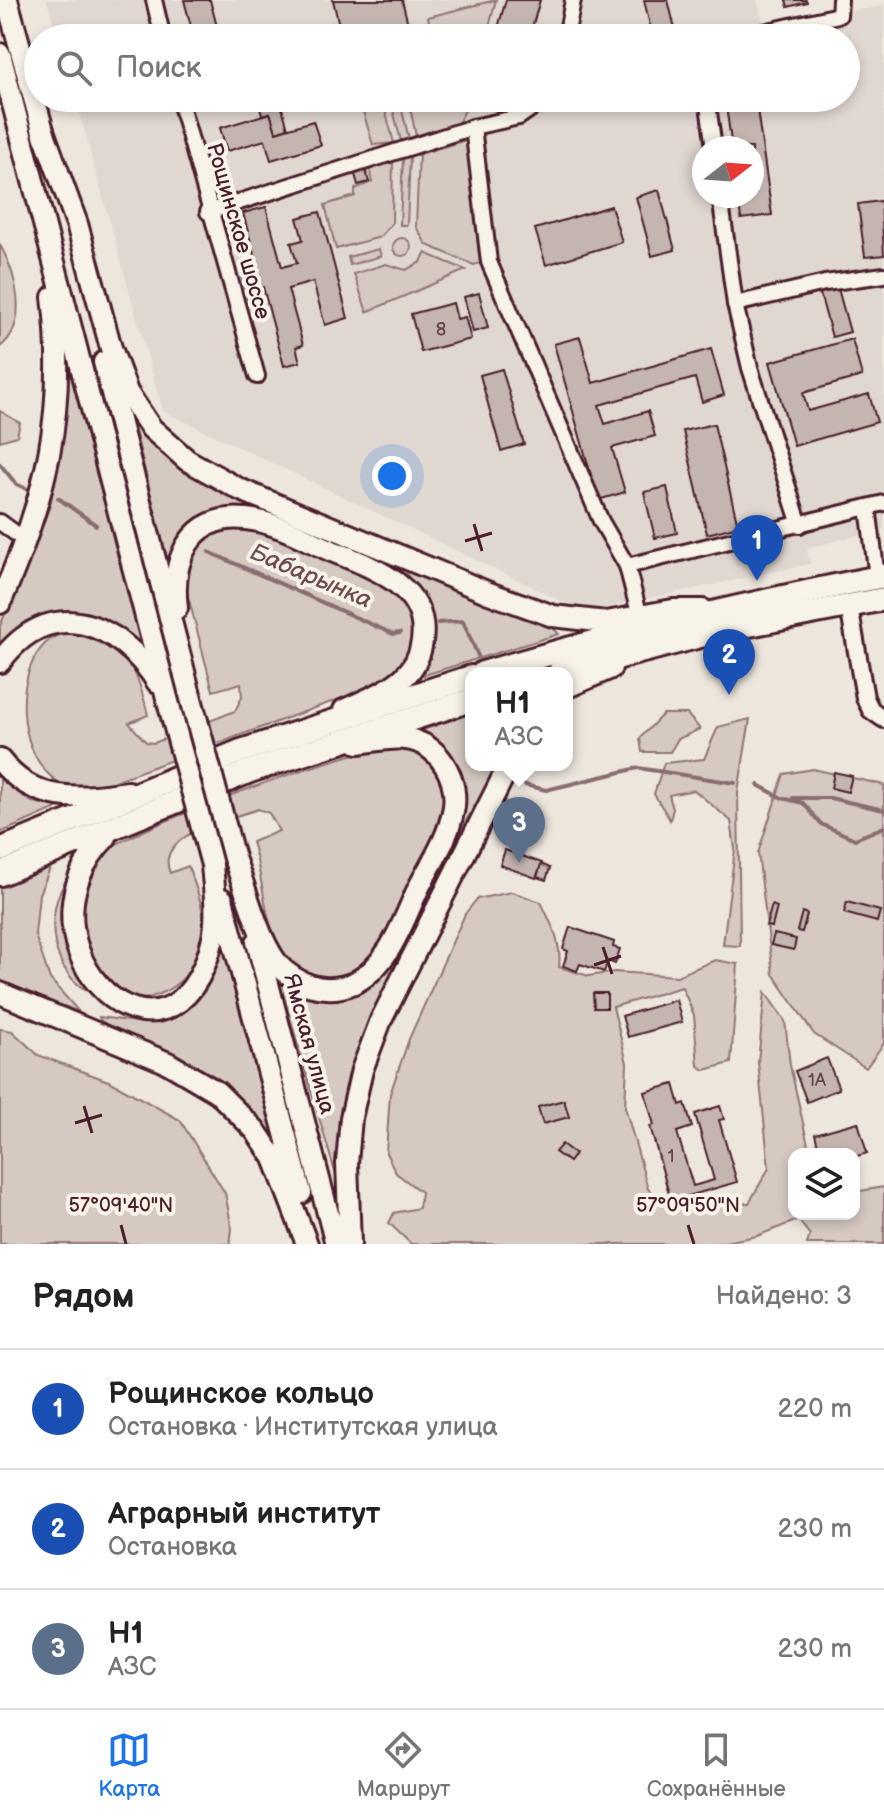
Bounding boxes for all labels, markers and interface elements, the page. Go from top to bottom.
search box [24,24,860,112]
icon: search [52,46,96,90]
text: Поиск [116,50,202,86]
north arrow [692,136,764,208]
street label: Рощинское шоссе [200,140,276,322]
house number: 8 [436,319,446,340]
your location [372,456,412,496]
pin: 1 [731,515,783,581]
water label: Бабарынка [246,537,376,615]
pin: 2 [703,629,755,695]
popup [465,667,573,771]
text: Н1 [495,686,530,722]
text: АЗС [495,722,543,753]
pin: 3 [493,797,545,863]
street label: Ямская улица [277,971,341,1117]
house number: 1А [808,1070,826,1091]
house number: 1 [668,1146,674,1167]
map controls [788,1148,860,1220]
button: layers [788,1148,860,1220]
text: 57°09'40"N [69,1194,173,1218]
text: 57°09'50"N [636,1194,740,1218]
text: Рядом [32,1276,134,1317]
text: Найдено: 3 [716,1281,852,1312]
text: Рощинское кольцо [108,1376,374,1412]
text: 1 [53,1394,63,1425]
text: 220 m [778,1394,852,1425]
text: Остановка · Институтская улица [108,1412,498,1443]
text: Аграрный институт [108,1496,380,1532]
text: 2 [50,1514,66,1545]
text: 230 m [777,1514,852,1545]
text: Остановка [108,1532,237,1563]
text: Н1 [108,1616,143,1652]
text: 3 [50,1634,66,1665]
text: 230 m [777,1634,852,1665]
text: АЗС [108,1652,157,1683]
tab: Карта [98,1728,160,1803]
tab: Маршрут [357,1728,450,1803]
tab: Сохранённые [647,1728,786,1803]

